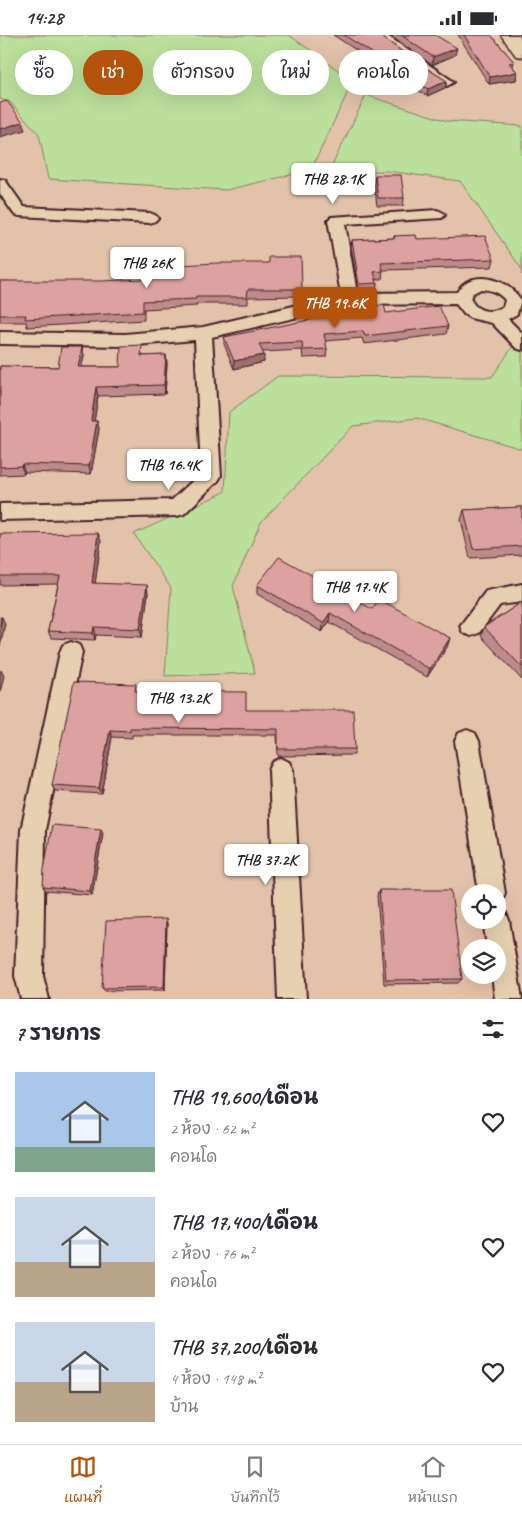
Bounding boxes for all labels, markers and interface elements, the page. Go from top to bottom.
text: 14:28 [25,6,63,30]
chip: ซื้อ [15,50,73,95]
chip: เช่า [83,50,143,95]
chip: ตัวกรอง [153,50,252,95]
chip: ใหม่ [262,50,329,95]
chip: คอนโด [339,50,428,95]
pin: THB 28.1K [276,163,390,205]
text: THB 28.1K [302,169,364,189]
pin: THB 26K [101,247,193,289]
text: THB 26K [121,253,173,273]
pin: THB 19.6K [278,287,392,329]
text: THB 19.6K [304,293,366,313]
pin: THB 16.4K [112,449,226,491]
text: THB 16.4K [138,455,200,475]
pin: THB 17.4K [298,571,412,613]
text: THB 17.4K [324,577,386,597]
pin: THB 13.2K [122,681,236,724]
text: THB 13.2K [148,688,210,708]
pin: THB 37.2K [209,843,323,886]
text: THB 37.2K [235,850,297,870]
map controls [461,884,506,984]
button: locate [461,884,506,929]
button: layers [461,939,506,984]
icon: filters [479,1015,507,1043]
text: 7 รายการ [15,1020,101,1046]
text: THB 19,600/เดือน [170,1084,318,1110]
icon: home [55,1092,115,1152]
icon: heart [479,1108,507,1136]
text: 2 ห้อง · 62 m² [170,1119,254,1139]
text: คอนโด [170,1147,217,1167]
text: THB 17,400/เดือน [170,1209,318,1235]
icon: home [55,1217,115,1277]
icon: heart [479,1233,507,1261]
text: 2 ห้อง · 76 m² [170,1244,254,1264]
text: คอนโด [170,1272,217,1292]
text: THB 37,200/เดือน [170,1334,318,1360]
icon: home [55,1342,115,1402]
icon: heart [479,1358,507,1386]
text: 4 ห้อง · 148 m² [170,1369,261,1389]
text: บ้าน [170,1397,198,1417]
tab: แผนที่ [64,1453,102,1507]
tab: บันทึกไว้ [230,1453,280,1507]
tab: หน้าแรก [408,1453,458,1507]

